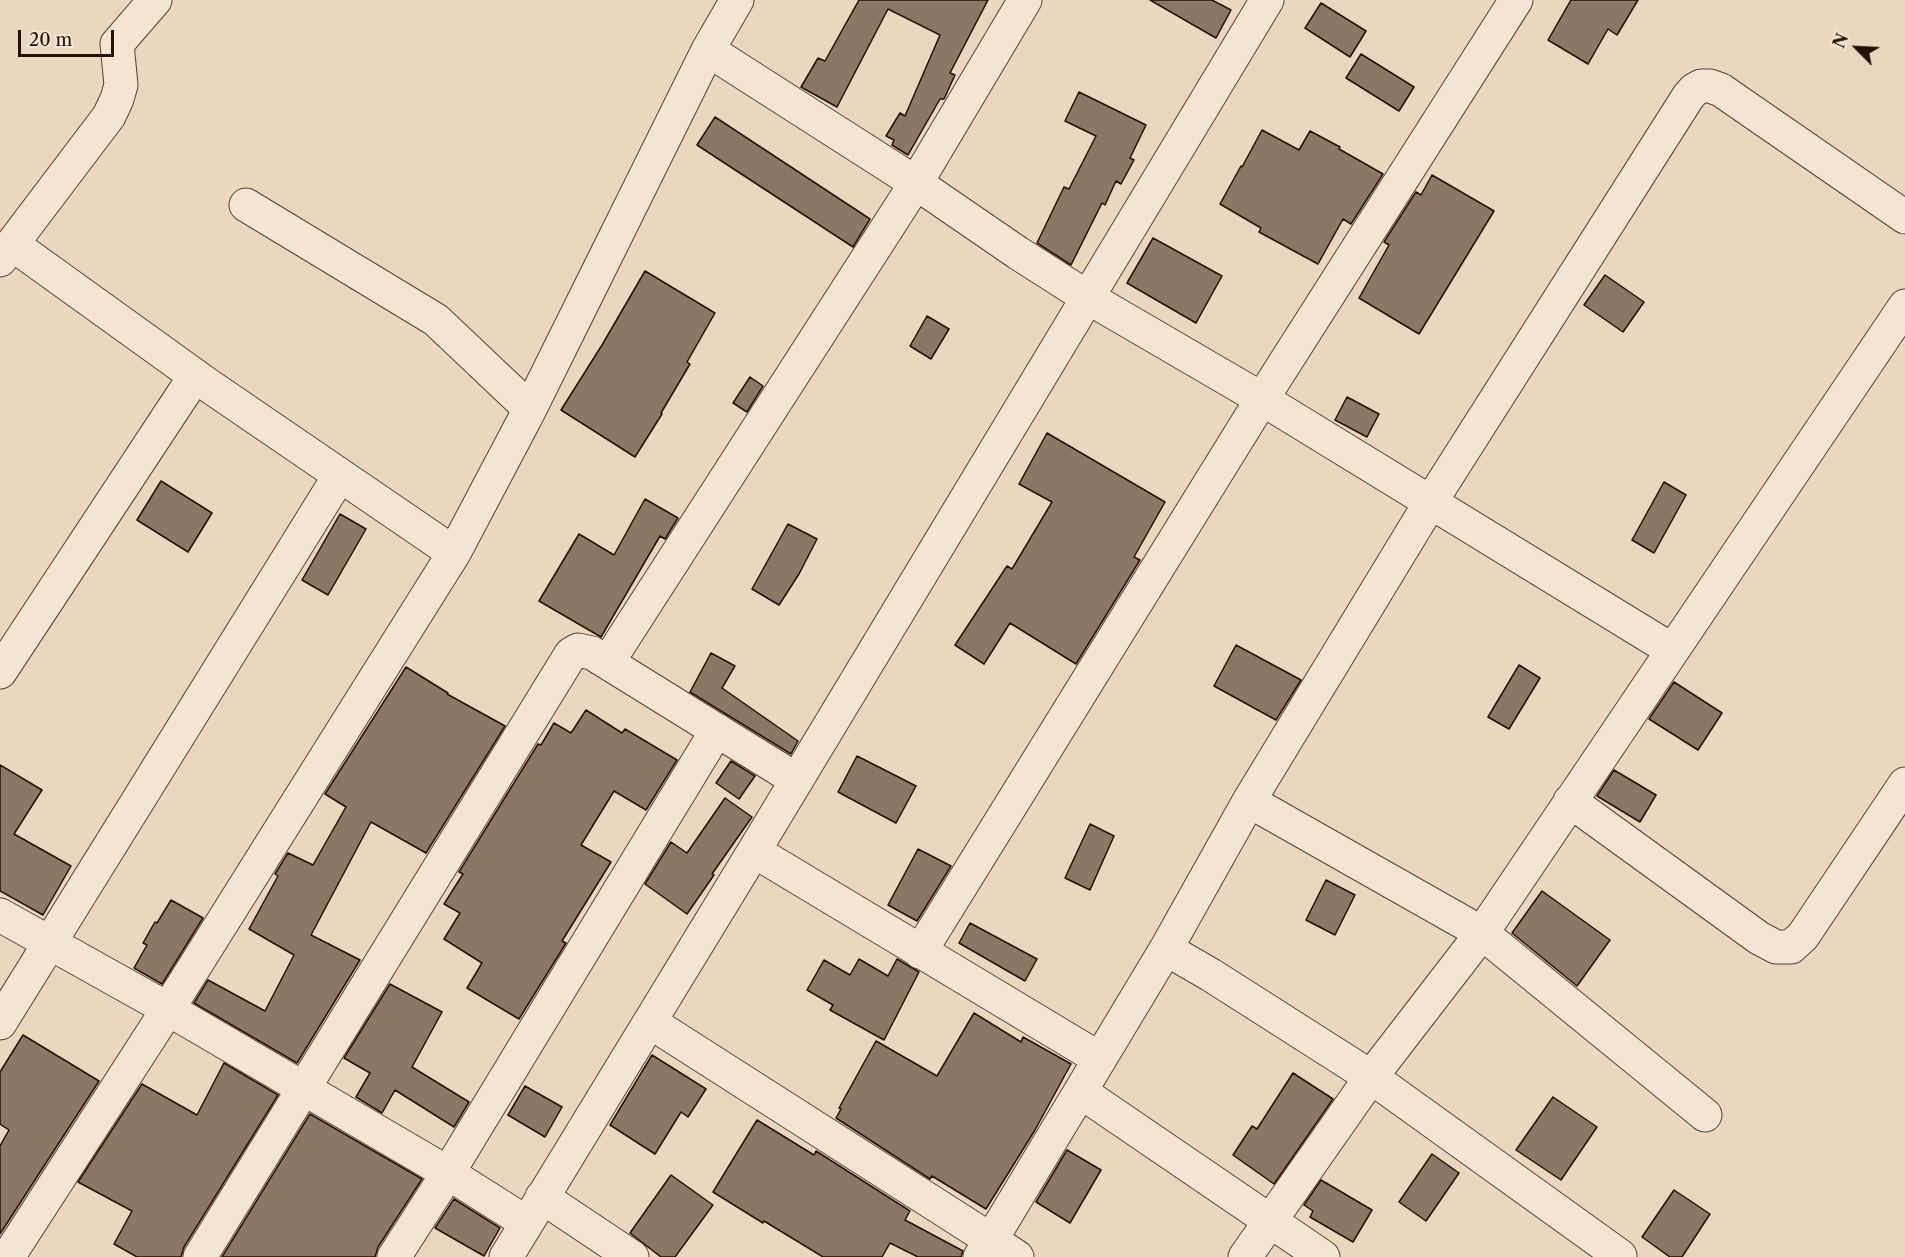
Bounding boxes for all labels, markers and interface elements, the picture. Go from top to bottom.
scale bar [21,18,117,56]
north arrow [1827,18,1887,78]
text: 20 m [29,29,72,51]
text: N [1829,30,1853,51]

